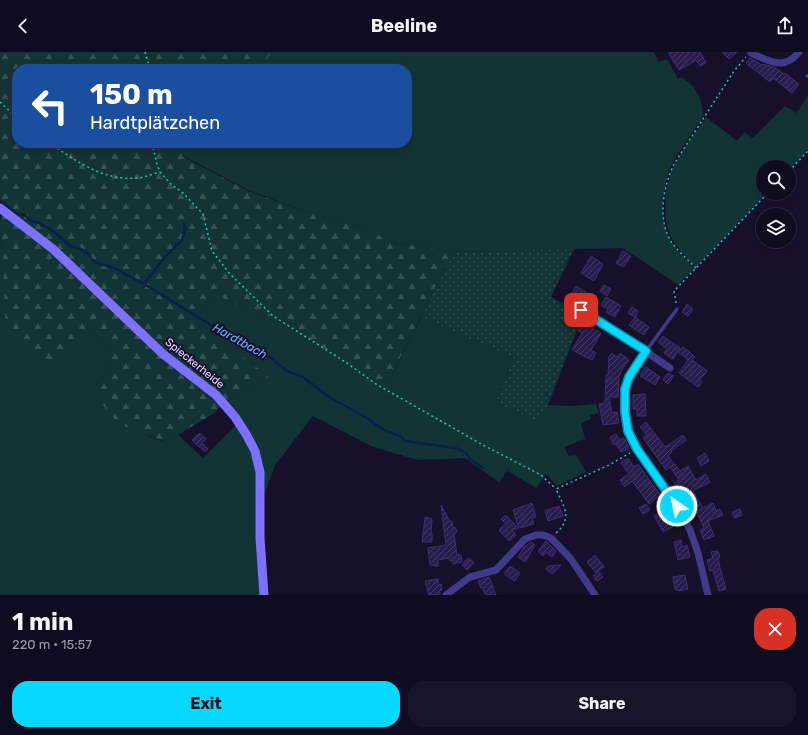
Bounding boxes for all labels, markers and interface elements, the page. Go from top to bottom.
icon: back [12,15,34,37]
text: Beeline [371,15,437,37]
icon: share [774,15,796,37]
text: 150 m [90,78,173,111]
icon: left [24,80,76,132]
text: Hardtplätzchen [90,112,220,134]
map controls [756,160,796,248]
button: search [756,160,796,200]
button: layers [756,208,796,248]
pin [564,293,598,327]
icon: arrive [570,299,592,321]
water label: Hardtbach [210,320,270,362]
street label: Spieckerheide [163,336,227,391]
position arrow [656,485,698,527]
text: 1 min [12,608,73,636]
button: close [754,608,796,650]
text: 220 m · 15:57 [12,637,92,652]
button: Exit [12,681,400,727]
button: Share [408,681,796,727]

